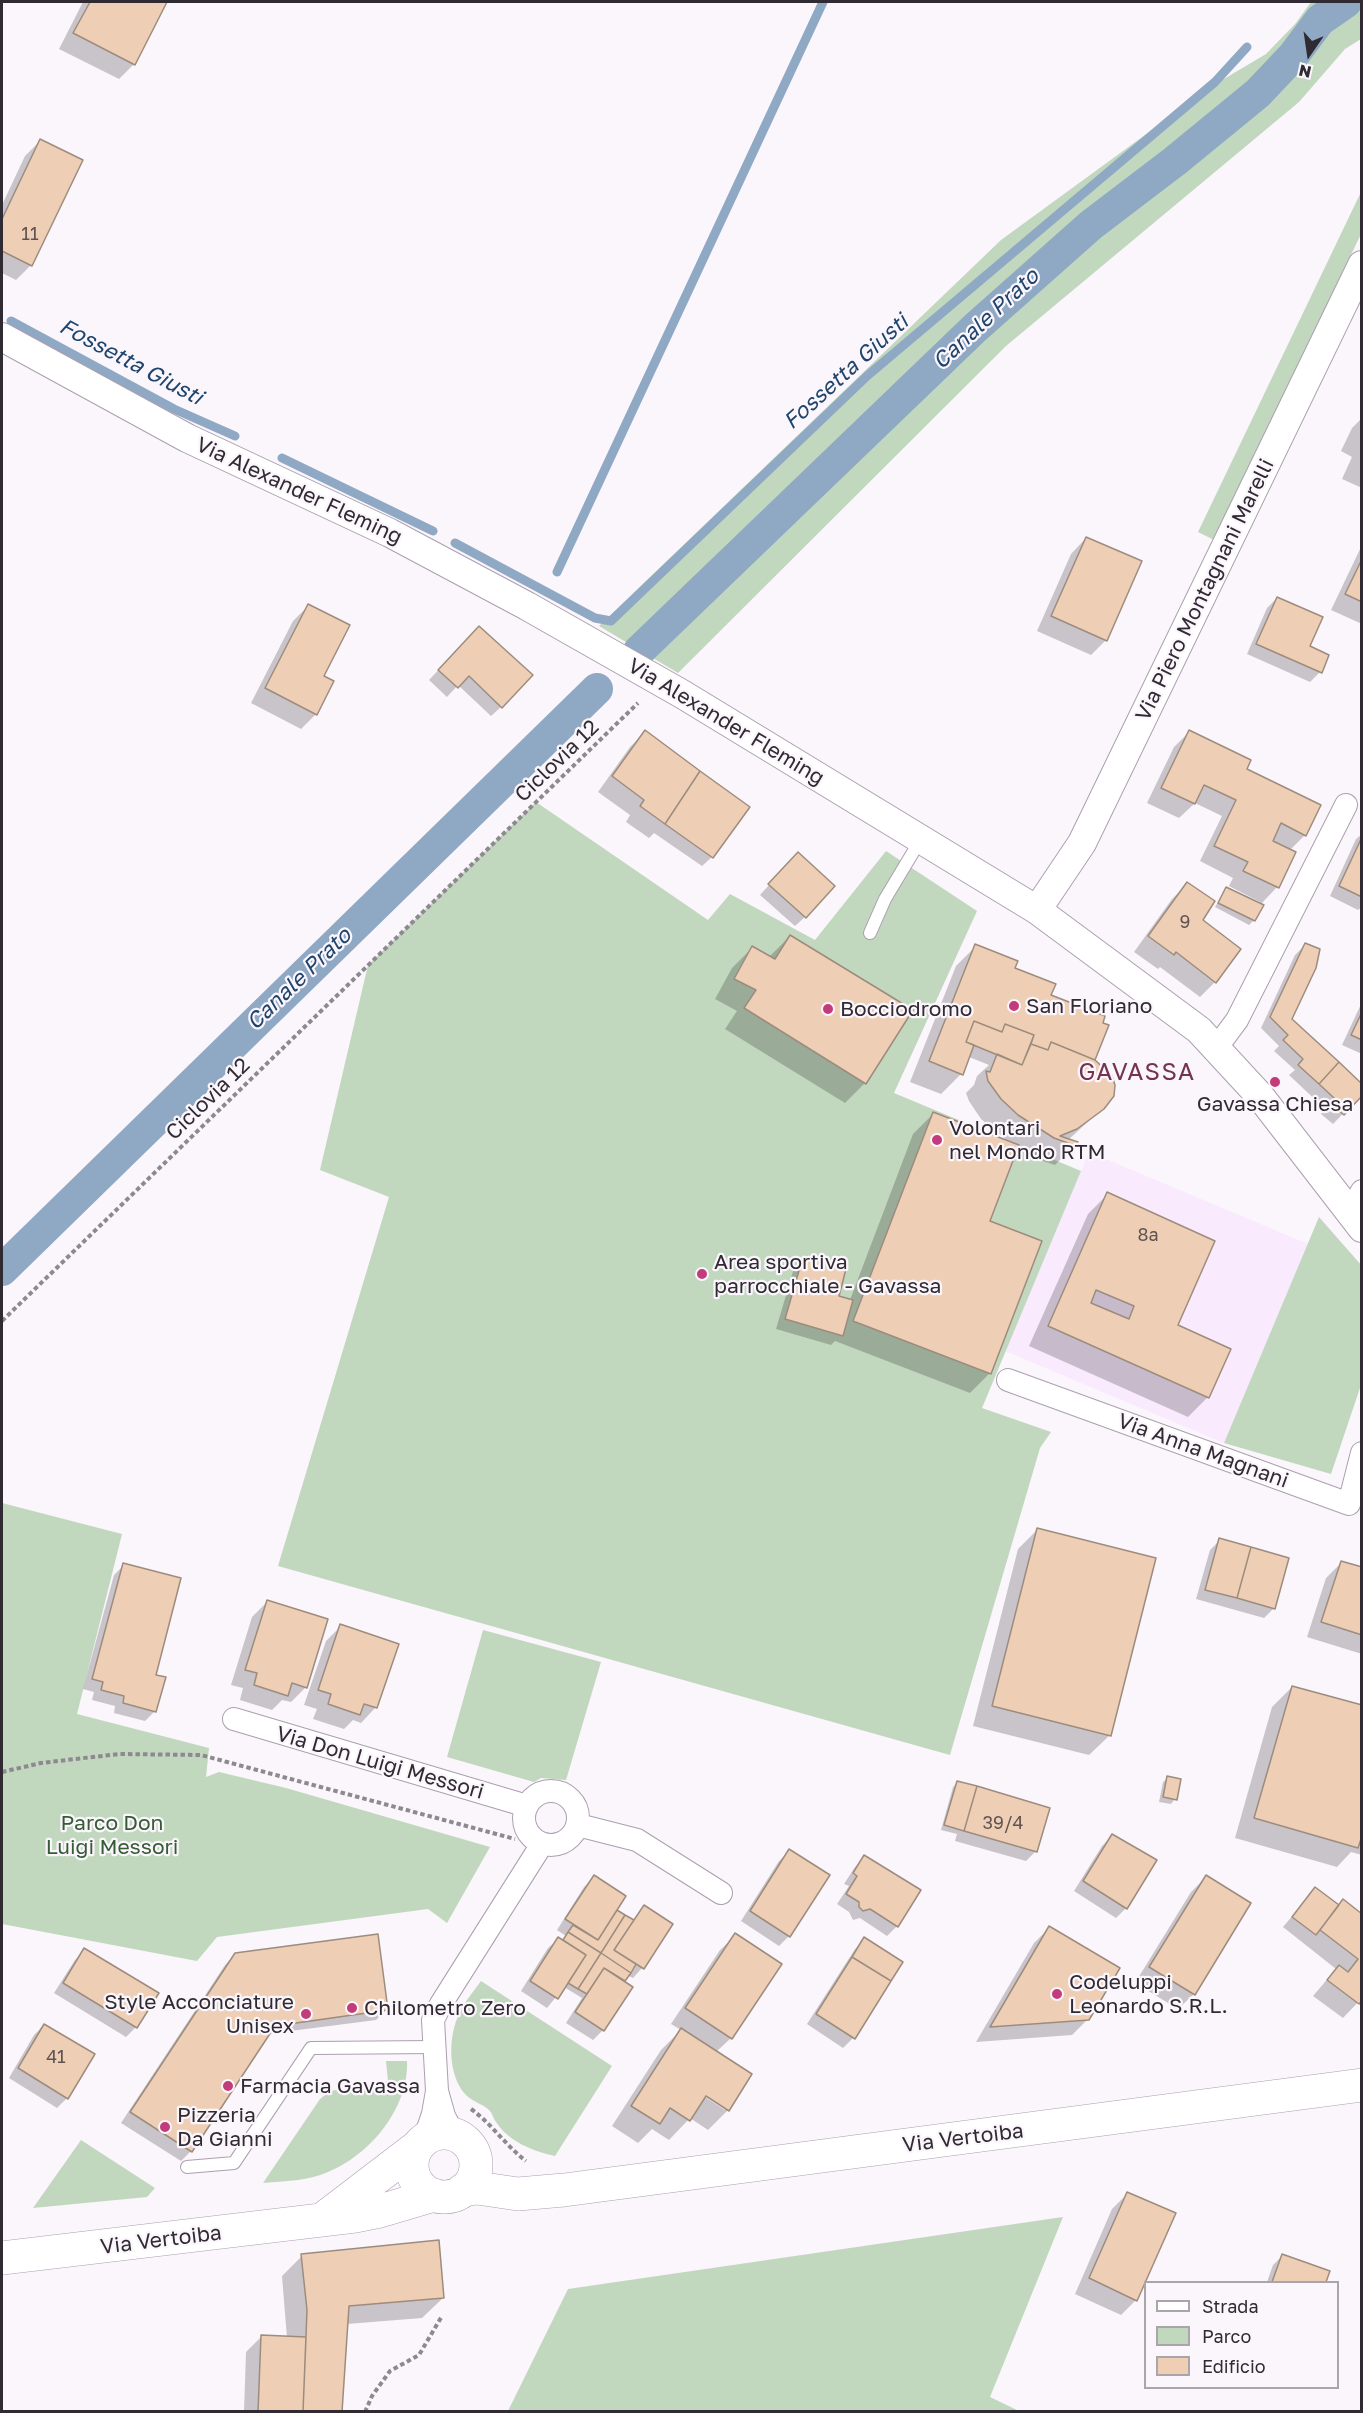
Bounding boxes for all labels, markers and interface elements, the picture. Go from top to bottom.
north arrow [1279,24,1339,84]
text: N [1297,60,1313,83]
house number: 11 [21,223,39,245]
water label: Canale Prato [927,263,1045,375]
water label: Fossetta Giusti [778,309,914,435]
water label: Fossetta Giusti [55,313,207,411]
street label: Via Alexander Fleming [192,432,406,550]
street label: Via Piero Montagnani Marelli [1130,455,1280,725]
street label: Via Alexander Fleming [623,653,829,791]
street label: Ciclovia 12 [510,715,604,807]
house number: 9 [1180,911,1190,933]
water label: Canale Prato [241,922,357,1036]
place label: San Floriano [1026,993,1152,1019]
place label: Bocciodromo [840,996,972,1022]
marker: San Floriano [1007,999,1021,1013]
marker: Bocciodromo [821,1002,835,1016]
street label: Ciclovia 12 [161,1053,255,1145]
district label: GAVASSA [1078,1058,1196,1086]
marker: Gavassa Chiesa [1268,1075,1282,1089]
place label: Gavassa Chiesa [1197,1091,1353,1117]
place label: Volontari nel Mondo RTM [949,1115,1106,1165]
marker: Volontari nel Mondo RTM [930,1133,944,1147]
house number: 8a [1137,1224,1159,1246]
place label: Area sportiva parrocchiale - Gavassa [714,1249,941,1299]
marker: Area sportiva parrocchiale - Gavassa [695,1267,709,1281]
street label: Via Anna Magnani [1114,1408,1292,1494]
street label: Via Don Luigi Messori [273,1721,487,1805]
park label: Parco Don Luigi Messori [46,1810,178,1860]
house number: 39/4 [982,1812,1024,1834]
place label: Codeluppi Leonardo S.R.L. [1069,1969,1228,2019]
marker: Codeluppi Leonardo S.R.L. [1050,1987,1064,2001]
place label: Style Acconciature Unisex [104,1989,294,2039]
place label: Chilometro Zero [364,1995,526,2021]
marker: Chilometro Zero [345,2001,359,2015]
marker: Style Acconciature Unisex [299,2007,313,2021]
house number: 41 [46,2046,66,2068]
place label: Farmacia Gavassa [240,2073,420,2099]
marker: Farmacia Gavassa [221,2079,235,2093]
place label: Pizzeria Da Gianni [177,2102,273,2152]
street label: Via Vertoiba [901,2118,1025,2158]
marker: Pizzeria Da Gianni [158,2120,172,2134]
street label: Via Vertoiba [99,2220,223,2260]
legend [1144,2281,1339,2389]
text: Strada [1202,2295,1259,2317]
text: Parco [1202,2325,1251,2347]
text: Edificio [1202,2355,1266,2377]

